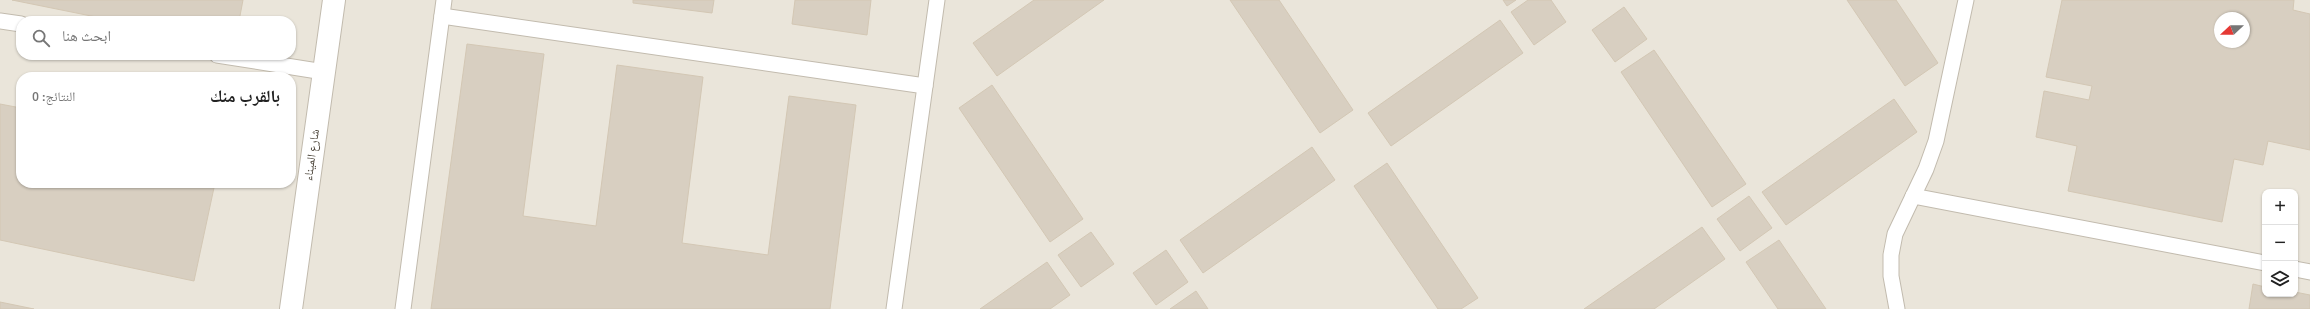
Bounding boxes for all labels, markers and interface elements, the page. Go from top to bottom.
north arrow [2214,12,2250,48]
search box [16,16,296,60]
icon: search [30,27,52,49]
text: ابحث هنا [62,27,111,45]
text: بالقرب منك [210,86,280,107]
text: النتائج: 0 [32,89,75,105]
street label: شارع الميناء [301,128,323,182]
map controls [2262,189,2298,297]
button: + [2262,189,2298,225]
button: − [2262,225,2298,261]
button: layers [2262,261,2298,297]

